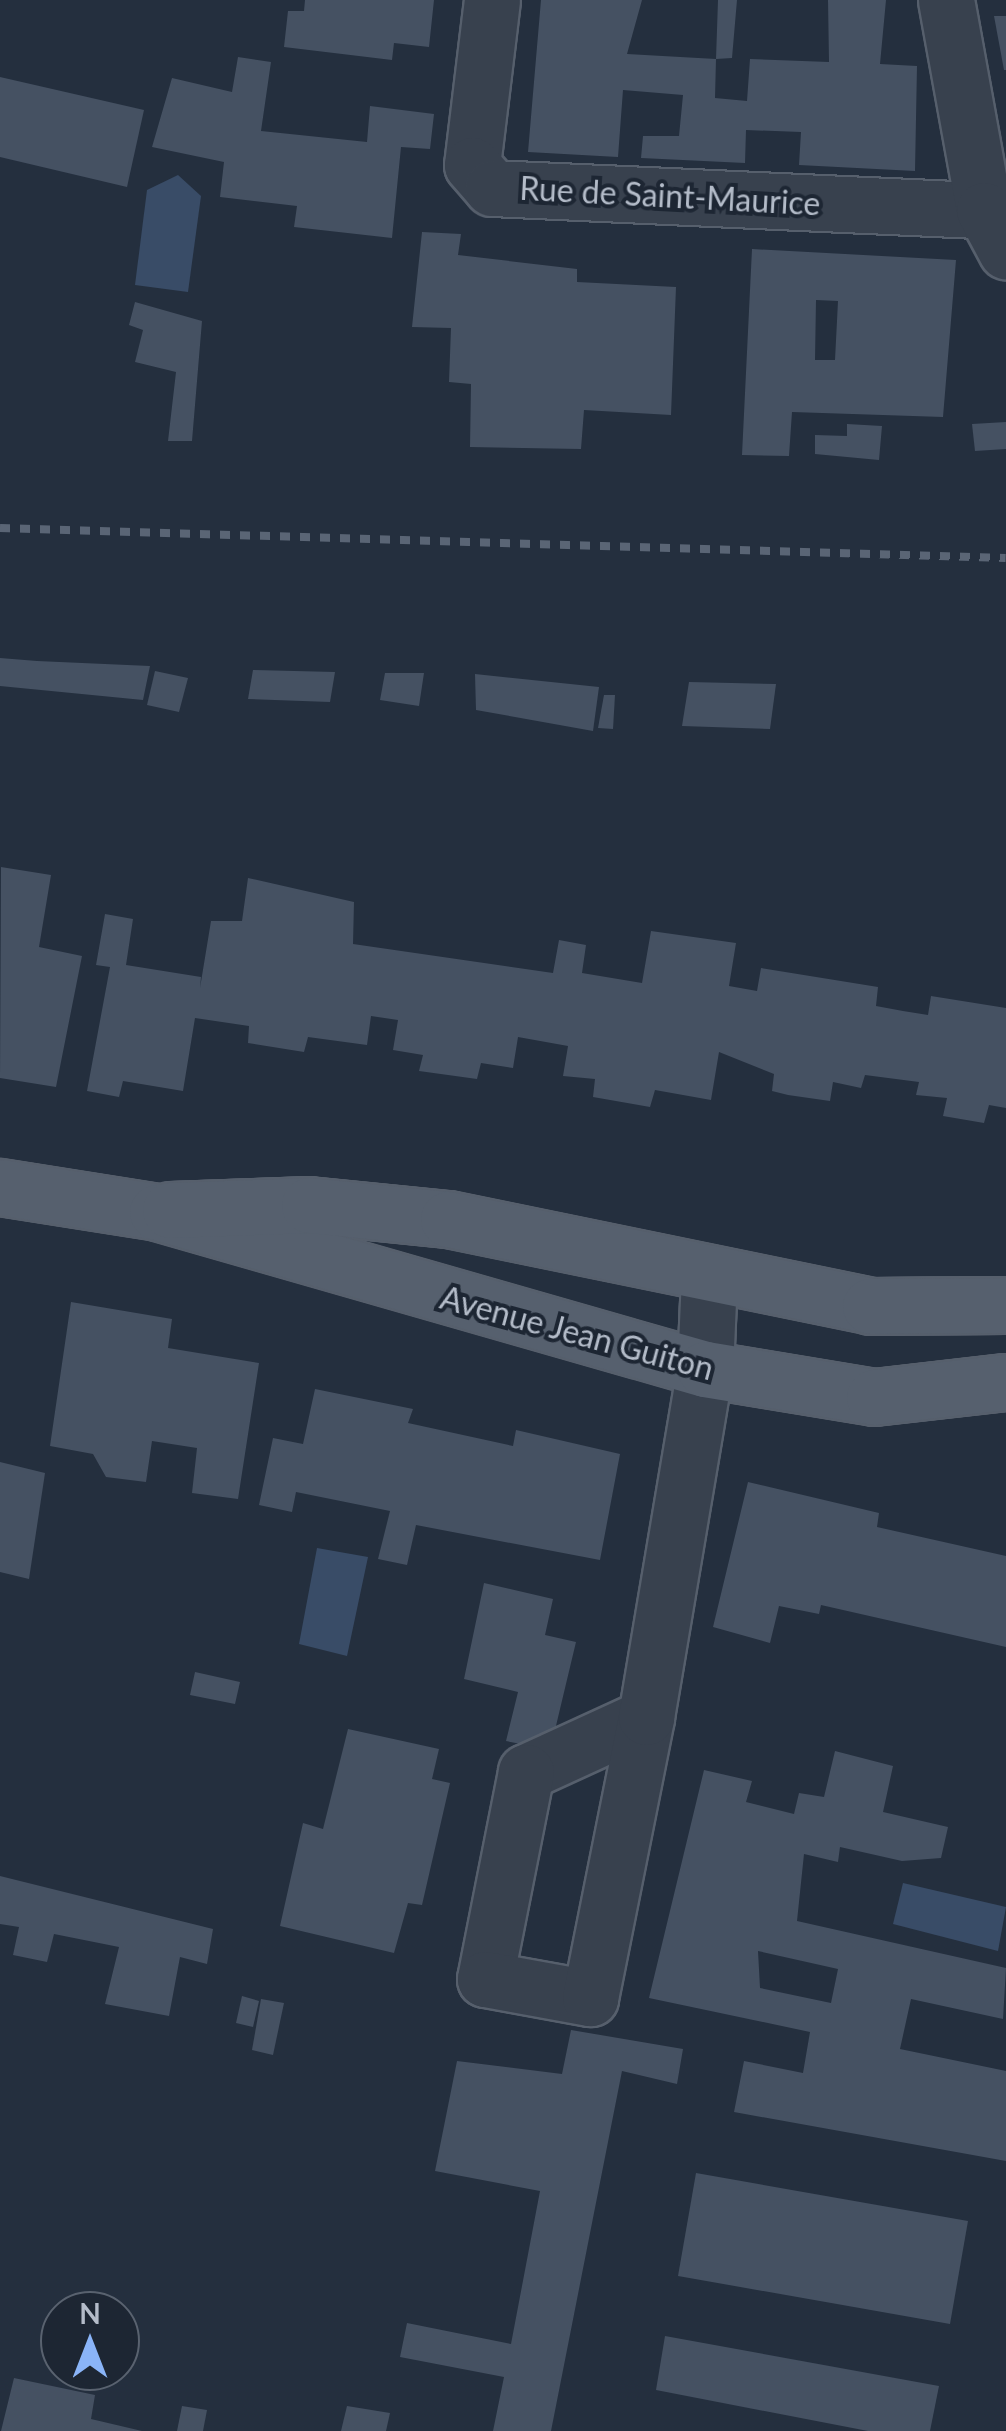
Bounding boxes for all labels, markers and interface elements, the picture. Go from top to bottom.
street label: Rue de Saint-Maurice [519,169,821,223]
street label: Avenue Jean Guiton [436,1278,718,1388]
north arrow [40,2291,140,2391]
text: N [79,2296,101,2330]

